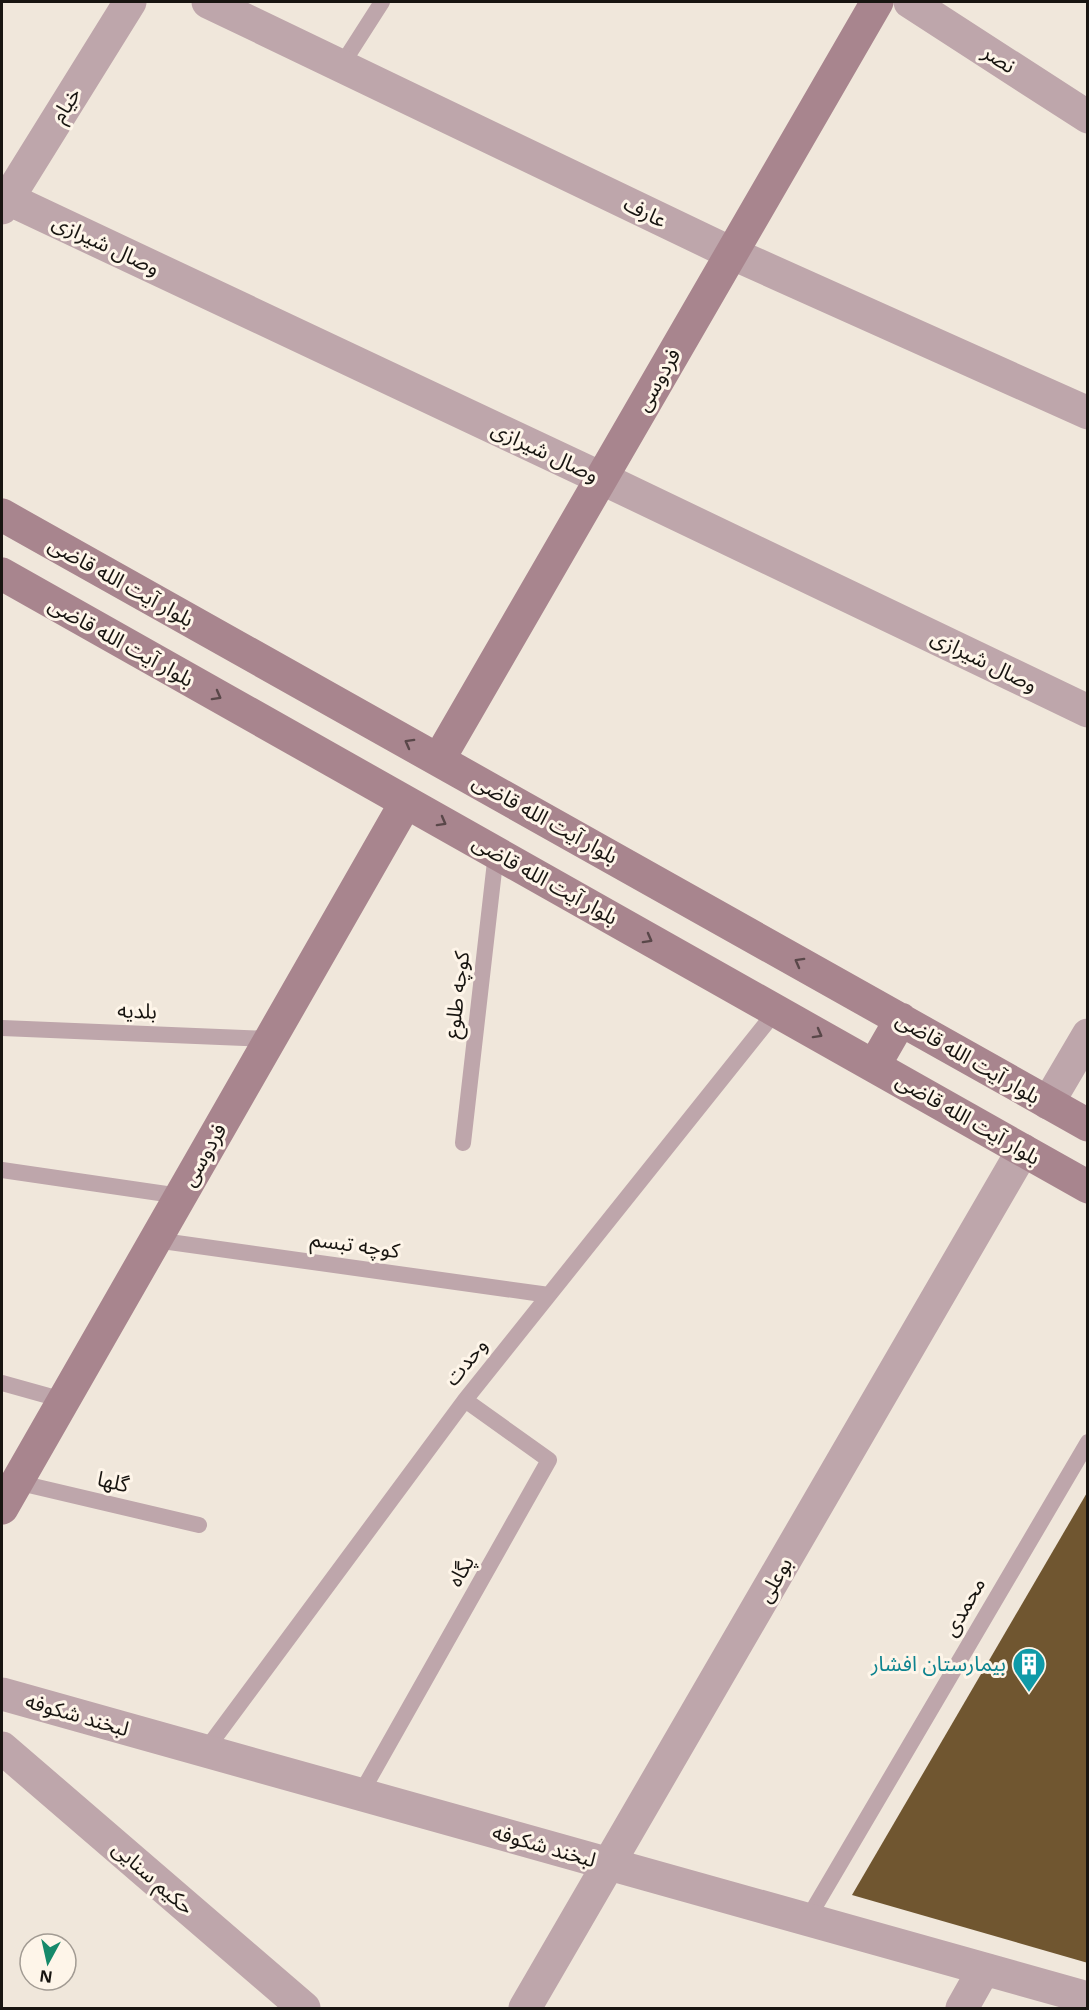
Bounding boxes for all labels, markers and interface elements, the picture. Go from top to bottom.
street label: نصر [977,37,1021,79]
street label: خیام [44,82,89,129]
street label: عارف [619,189,672,233]
street label: وصال شیرازی [48,207,165,281]
street label: فردوسی [628,343,686,416]
street label: وصال شیرازی [487,414,604,488]
street label: بلوار آیت ‌الله قاضی [44,530,199,633]
street label: بلوار آیت‌ الله قاضی [44,590,199,693]
street label: وصال شیرازی [927,622,1042,698]
one-way arrow [211,688,221,700]
one-way arrow [405,739,416,750]
street label: بلوار آیت ‌الله قاضی [468,767,623,870]
one-way arrow [436,815,446,826]
street label: بلوار آیت‌ الله قاضی [468,828,623,931]
one-way arrow [642,931,653,943]
street label: کوچه طلوع [437,949,477,1040]
one-way arrow [795,958,805,969]
street label: بلدیه [117,995,157,1025]
street label: بلوار آیت ‌الله قاضی [891,1005,1046,1110]
one-way arrow [812,1027,822,1039]
street label: بلوار آیت‌ الله قاضی [891,1066,1046,1171]
street label: فردوسی [174,1118,232,1191]
street label: کوچه تبسم [308,1224,402,1266]
street label: وحدت [437,1332,493,1391]
street label: گلها [95,1464,132,1498]
street label: پگاه [440,1550,480,1591]
street label: بوعلی [750,1552,798,1607]
street label: محمدی [935,1572,991,1641]
building icon: بیمارستان افشار [1011,1646,1047,1693]
place label: بیمارستان افشار [870,1649,1006,1677]
street label: لبخند شکوفه [22,1686,132,1742]
street label: لبخند شکوفه [489,1817,599,1873]
street label: حکیم سنایی [106,1834,200,1922]
north arrow [18,1932,78,1992]
text: N [38,1965,54,1989]

